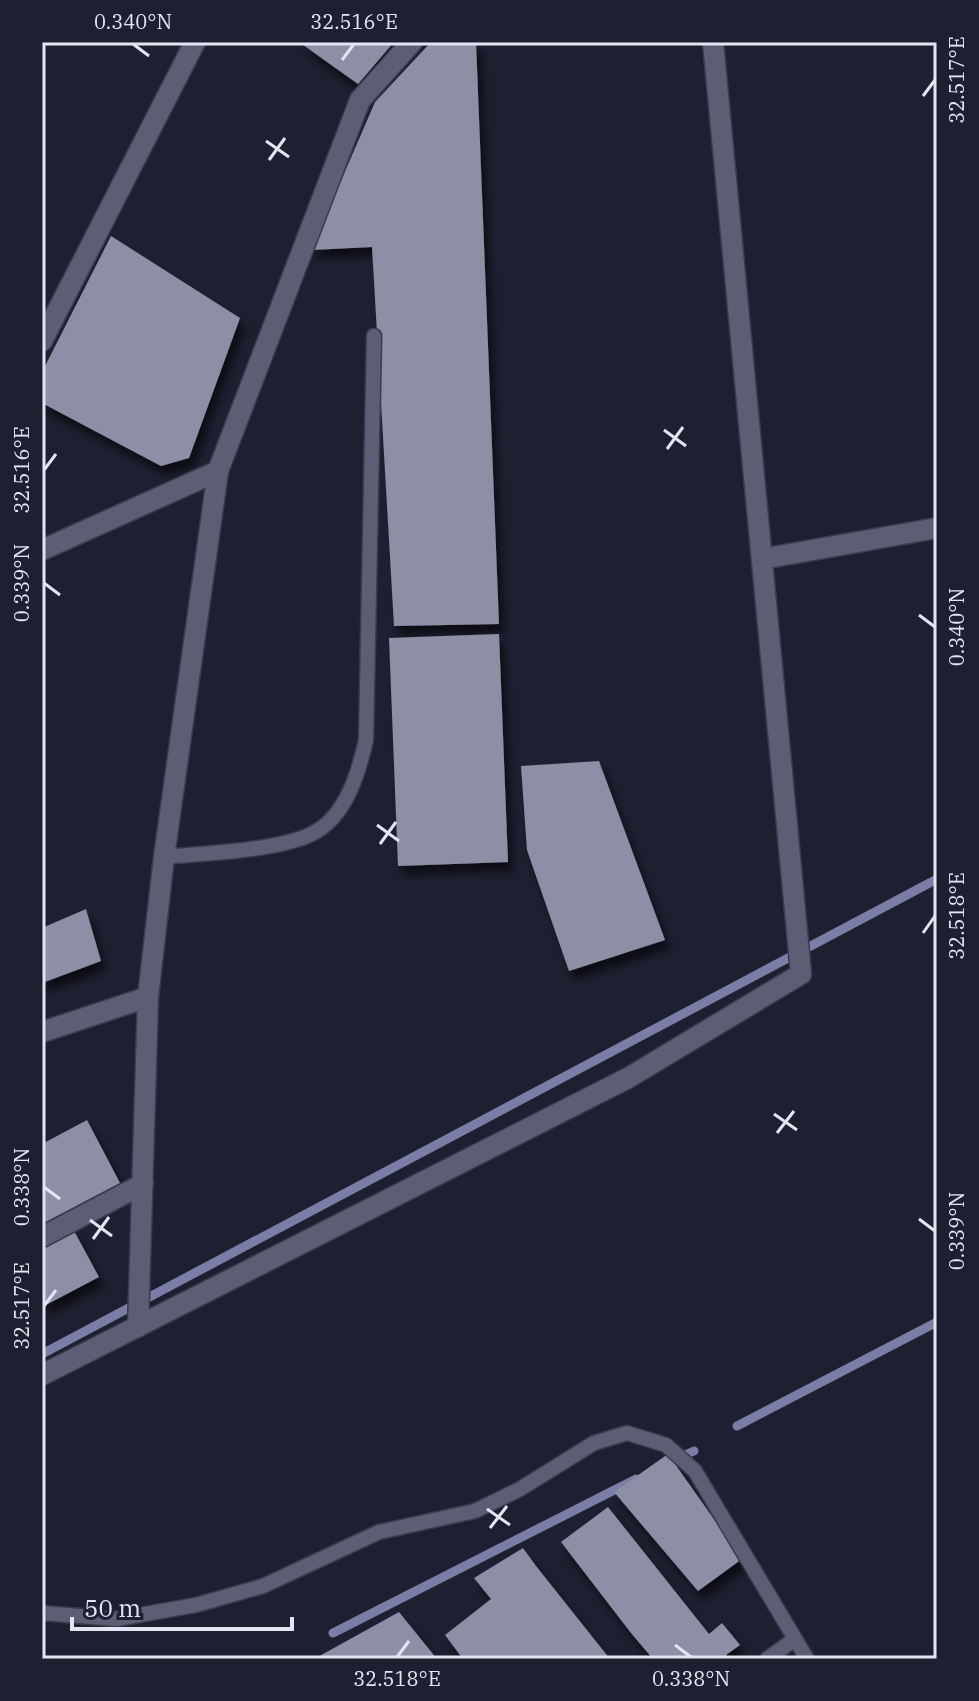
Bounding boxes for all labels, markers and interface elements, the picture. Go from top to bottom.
text: 0.340°N [94,8,172,35]
text: 32.516°E [310,8,398,35]
text: 32.517°E [943,36,970,124]
text: 32.516°E [8,426,35,514]
text: 0.339°N [8,544,35,622]
text: 0.340°N [943,588,970,666]
text: 32.518°E [943,872,970,960]
text: 0.338°N [8,1148,35,1226]
text: 0.339°N [943,1192,970,1270]
text: 32.517°E [8,1262,35,1350]
scale bar [72,1581,292,1631]
text: 50 m [84,1592,141,1624]
text: 32.518°E [353,1665,441,1692]
text: 0.338°N [652,1665,730,1692]

